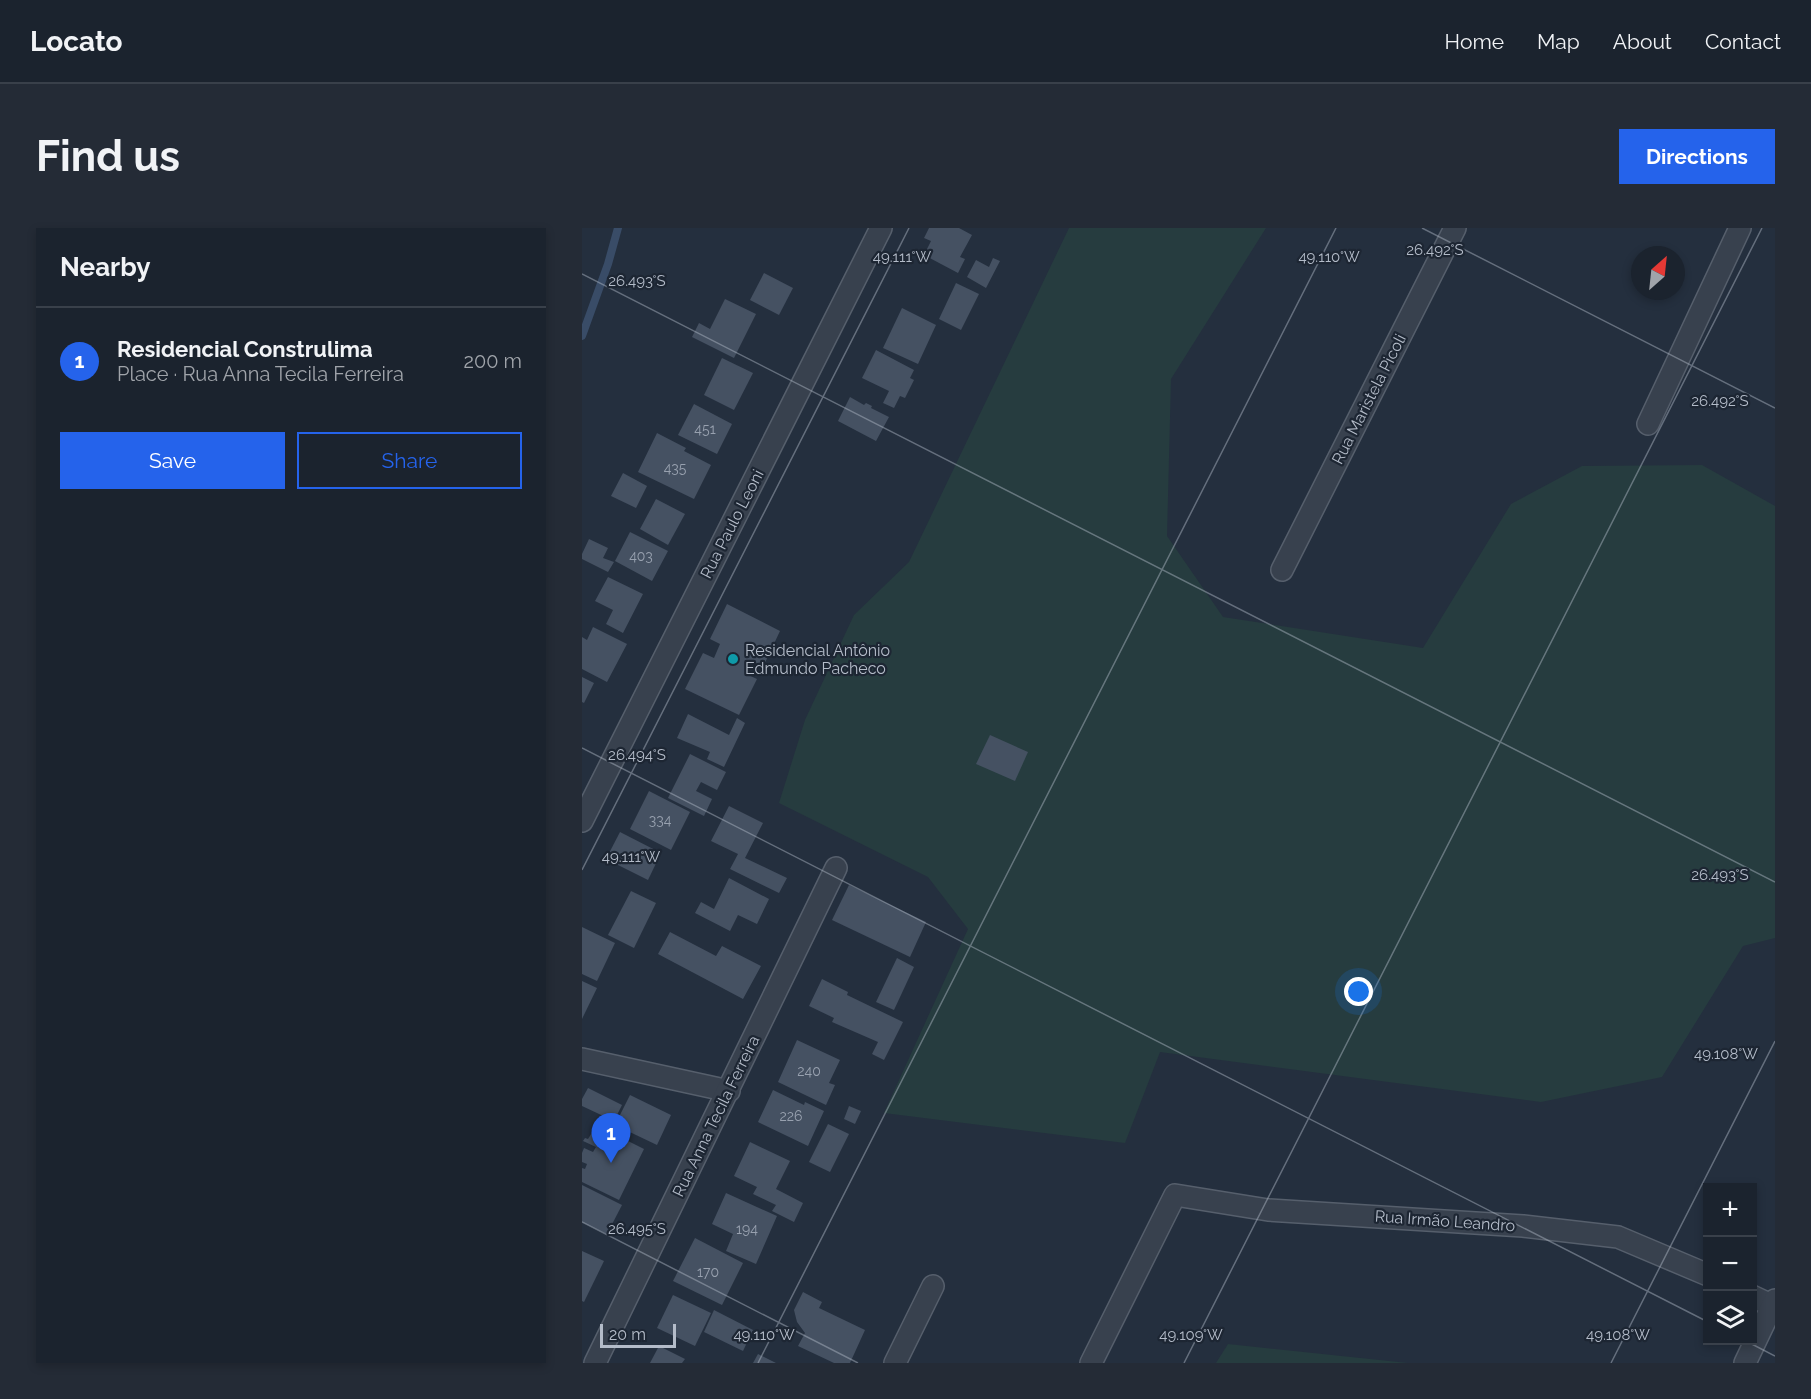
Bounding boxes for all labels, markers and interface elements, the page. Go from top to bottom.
text: Locato [30,25,122,58]
text: Home [1445,29,1504,54]
text: Map [1537,29,1580,54]
text: About [1613,29,1672,54]
text: Contact [1705,29,1781,54]
button: Directions [1619,129,1775,184]
text: Find us [36,132,180,181]
text: 26.492°S [1406,241,1464,259]
north arrow [1631,246,1685,300]
text: 49.111°W [873,248,932,266]
text: 49.110°W [1298,248,1360,266]
text: Nearby [60,252,150,282]
text: 26.493°S [608,272,666,290]
street label: Rua Maristela Picoli [1328,331,1410,467]
text: Residencial Construlima [117,336,373,362]
text: 1 [75,349,84,373]
text: 200 m [464,349,522,373]
text: Place · Rua Anna Tecila Ferreira [117,362,404,386]
text: 26.492°S [1691,392,1749,410]
house number: 451 [694,421,716,437]
button: Save [60,432,285,489]
button: Share [297,432,522,489]
house number: 435 [664,460,687,476]
street label: Rua Paulo Leoni [696,466,768,582]
house number: 403 [629,548,653,564]
place label: Residencial Antônio Edmundo Pacheco [745,641,890,678]
marker: Residencial Antônio Edmundo Pacheco [726,652,740,666]
text: 26.494°S [608,746,666,764]
house number: 334 [649,812,672,828]
text: 49.111°W [602,848,661,866]
text: 26.493°S [1691,866,1749,884]
your location [1344,977,1373,1006]
street label: Rua Anna Tecila Ferreira [669,1032,763,1200]
text: 49.108°W [1694,1045,1758,1063]
house number: 240 [797,1063,821,1079]
house number: 226 [779,1108,803,1124]
pin: 1 [591,1114,630,1163]
map controls [1703,1183,1757,1345]
button: + [1703,1183,1757,1237]
street label: Rua Irmão Leandro [1374,1207,1516,1235]
text: 26.495°S [608,1220,666,1238]
house number: 194 [736,1221,758,1237]
button: − [1703,1237,1757,1291]
house number: 170 [697,1264,719,1280]
button: layers [1703,1291,1757,1345]
scale bar [600,1321,676,1348]
text: 20 m [609,1325,646,1344]
text: 49.110°W [733,1326,795,1344]
text: 49.109°W [1159,1326,1223,1344]
text: 49.108°W [1586,1326,1650,1344]

